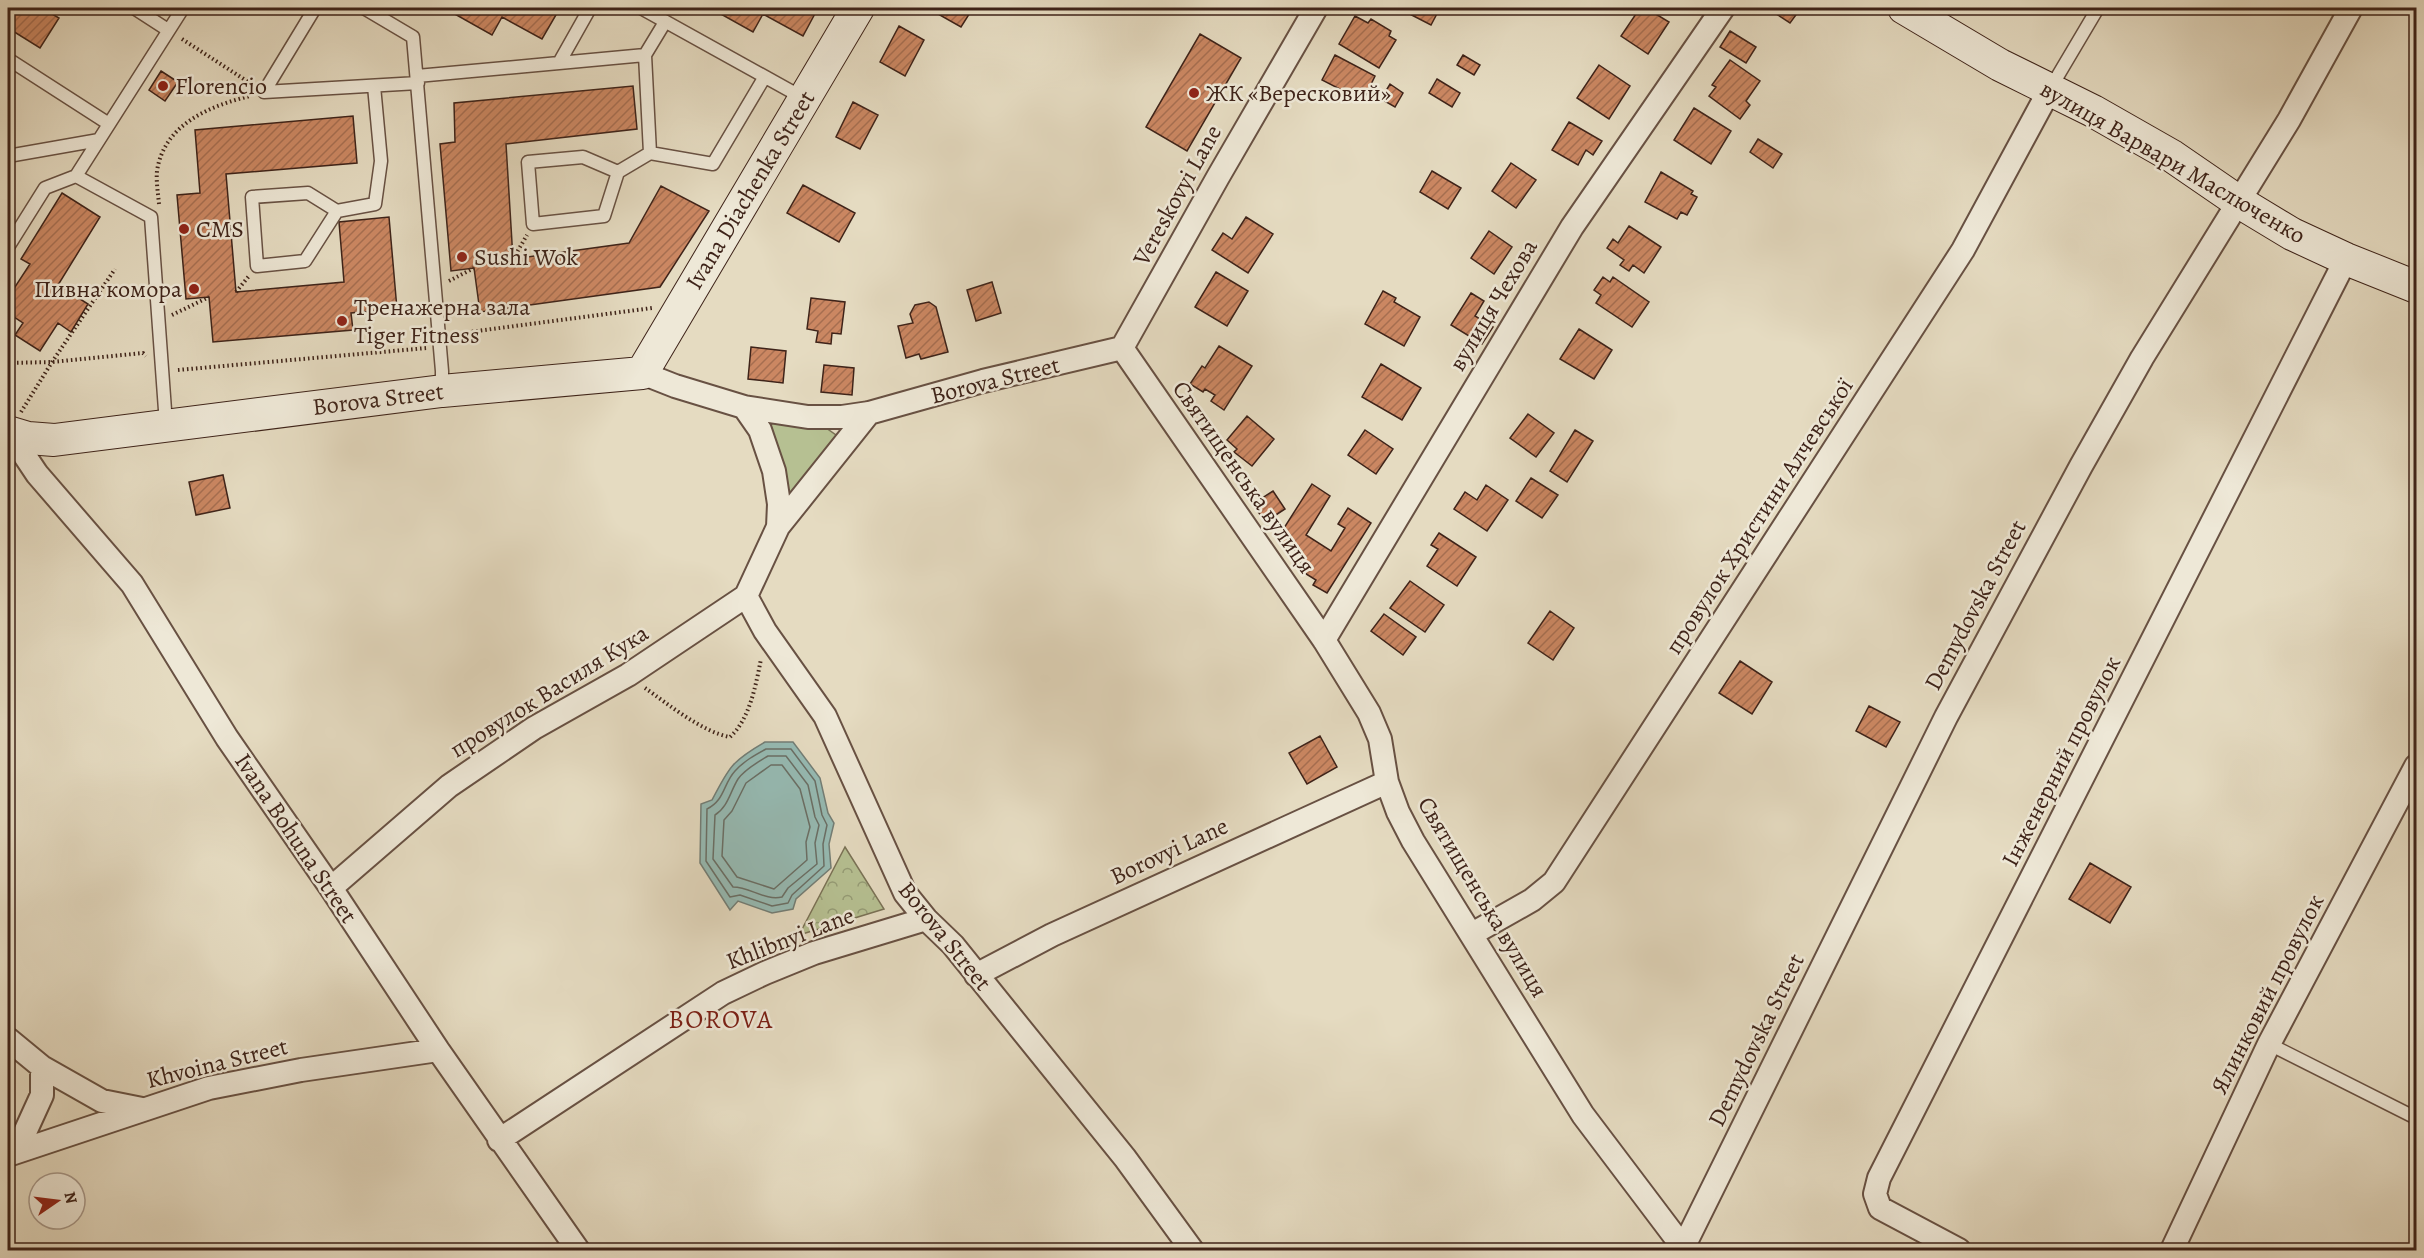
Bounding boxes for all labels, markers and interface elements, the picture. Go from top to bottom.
place label: Florencio [175,70,267,102]
street label: вулиця Варвари Маслюченко [2034,73,2312,251]
place label: ЖК «Вересковий» [1206,77,1391,109]
marker: Florencio [156,79,170,93]
street label: Ivana Diachenka Street [678,85,822,295]
marker: ЖК «Вересковий» [1187,86,1201,100]
street label: Vereskovyi Lane [1125,119,1229,272]
place label: CMS [196,213,244,245]
marker: CMS [177,222,191,236]
street label: вулиця Чехова [1441,233,1545,377]
place label: Sushi Wok [474,241,578,273]
marker: Sushi Wok [455,250,469,264]
place label: Пивна комора [34,273,182,305]
marker: Пивна комора [187,282,201,296]
place label: Тренажерна зала Tiger Fitness [354,291,530,351]
marker: Тренажерна зала Tiger Fitness [335,314,349,328]
street label: Borova Street [927,349,1063,411]
street label: провулок Христини Алчевської [1658,372,1861,660]
street label: Святищенська вулиця [1165,374,1323,580]
street label: Borova Street [311,375,445,423]
street label: Demydovska Street [1917,514,2033,696]
street label: провулок Василя Кука [444,617,654,765]
street label: Інженерний провулок [1994,650,2128,872]
street label: Ivana Bohuna Street [227,747,365,929]
street label: Святищенська вулиця [1410,791,1556,1003]
street label: Borovyi Lane [1105,810,1233,892]
street label: Borova Street [891,875,999,997]
street label: Ялинковий провулок [2203,889,2331,1099]
street label: Khlibnyi Lane [721,899,859,977]
street label: Demydovska Street [1700,948,1812,1132]
district label: BOROVA [668,1002,774,1037]
street label: Khvoina Street [143,1030,291,1096]
north arrow [27,1171,87,1231]
text: N [59,1189,83,1206]

